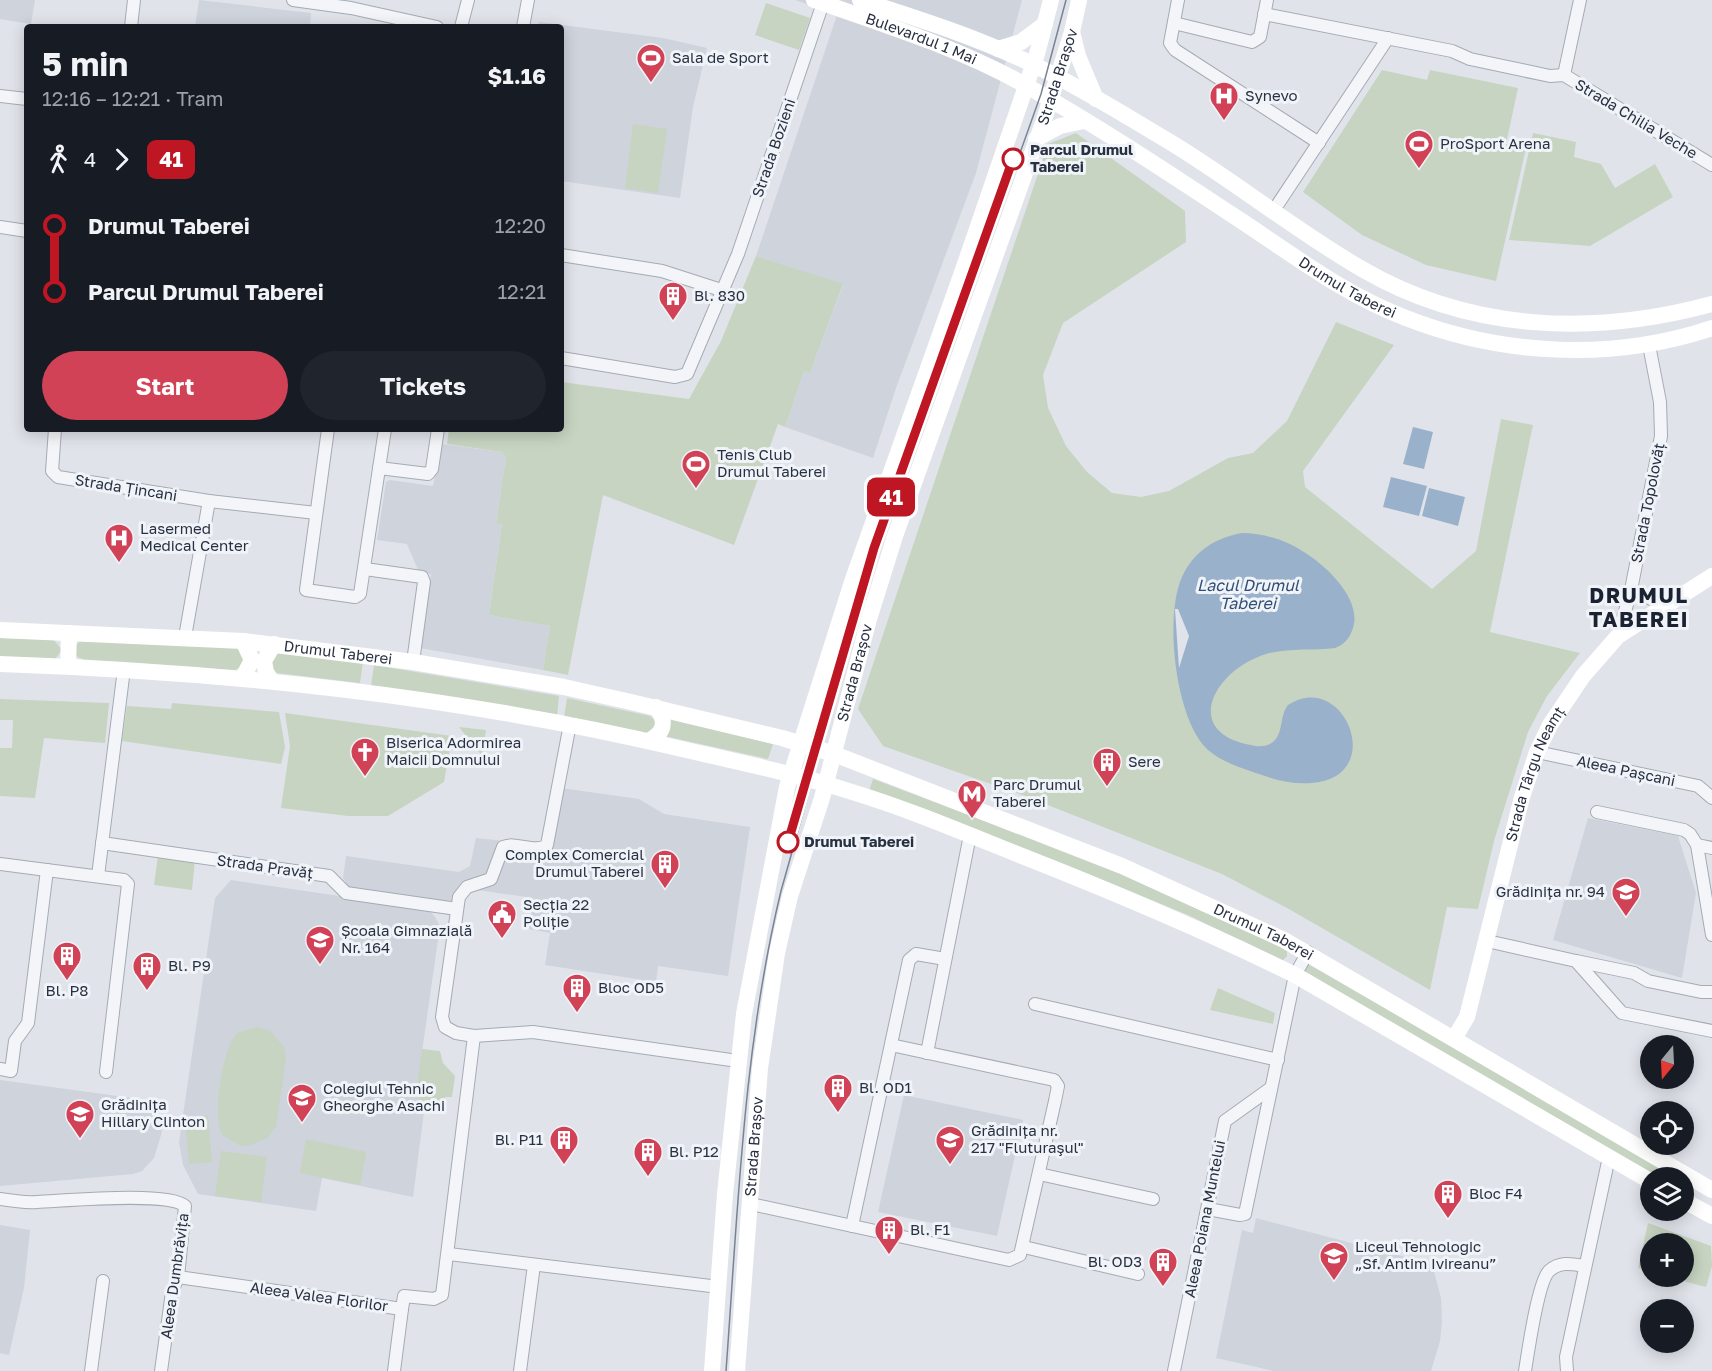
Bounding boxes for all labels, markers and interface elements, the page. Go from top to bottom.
street label: Bulevardul 1 Mai [864,9,980,68]
street label: Strada Brașov [1033,25,1081,127]
sports icon: Sala de Sport [635,42,667,84]
text: 5 min [42,44,128,83]
place label: Sala de Sport [672,48,769,66]
text: $1.16 [488,62,546,89]
street label: Strada Chilia Veche [1572,75,1701,162]
hospital icon: Synevo [1208,80,1240,122]
text: 12:16 – 12:21 · Tram [42,86,224,110]
place label: Synevo [1245,86,1298,104]
street label: Strada Bozieni [748,96,798,200]
sports icon: ProSport Arena [1403,128,1435,170]
place label: ProSport Arena [1440,134,1550,152]
place label: Parcul Drumul Taberei [1030,140,1133,175]
icon: walk [42,143,75,176]
icon: forward [105,143,138,176]
text: 41 [159,146,183,172]
text: 4 [84,147,96,171]
marker: Parcul Drumul Taberei [1002,148,1024,170]
text: Drumul Taberei [88,212,250,239]
text: 12:20 [495,213,546,237]
street label: Drumul Taberei [1296,252,1399,321]
text: Parcul Drumul Taberei [88,278,324,305]
text: 12:21 [497,279,546,303]
building icon: Bl. 830 [657,280,689,322]
place label: Bl. 830 [694,286,745,304]
button: Start [42,351,288,420]
button: Tickets [300,351,546,420]
street label: Strada Topolovăț [1627,441,1667,564]
place label: Tenis Club Drumul Taberei [717,445,826,480]
sports icon: Tenis Club Drumul Taberei [680,448,712,490]
street label: Strada Țincani [74,470,179,505]
line badge: 41 [864,478,918,516]
text: 41 [879,484,903,510]
place label: Lasermed Medical Center [140,519,249,554]
hospital icon: Lasermed Medical Center [103,522,135,564]
water label: Lacul Drumul Taberei [1197,575,1300,613]
district label: DRUMUL TABEREI [1589,582,1689,632]
street label: Strada Brașov [832,621,875,723]
street label: Drumul Taberei [283,636,393,667]
street label: Strada Târgu Neamț [1501,703,1568,843]
place label: Biserica Adormirea Maicii Domnului [386,733,521,768]
church icon: Biserica Adormirea Maicii Domnului [349,736,381,778]
building icon: Sere [1091,746,1123,788]
street label: Aleea Pașcani [1575,751,1677,789]
place label: Sere [1128,752,1161,770]
place label: Parc Drumul Taberei [993,775,1082,810]
metro station icon: Parc Drumul Taberei [956,778,988,820]
marker: Drumul Taberei [777,831,799,853]
place label: Drumul Taberei [804,832,914,850]
place label: Complex Comercial Drumul Taberei [505,845,644,880]
building icon: Complex Comercial Drumul Taberei [649,848,681,890]
street label: Strada Pravăț [216,850,314,882]
school or university icon: Grădinița nr. 94 [1610,876,1642,918]
place label: Grădinița nr. 94 [1496,882,1605,900]
place label: Secția 22 Poliție [523,895,589,930]
public building icon: Secția 22 Poliție [486,898,518,940]
street label: Drumul Taberei [1211,899,1317,963]
place label: Școala Gimnazială Nr. 164 [341,921,472,956]
school or university icon: Școala Gimnazială Nr. 164 [304,924,336,966]
building icon: Bl. P8 [51,940,83,982]
building icon: Bl. P9 [131,950,163,992]
place label: Bl. P9 [168,956,211,974]
building icon: Bloc OD5 [561,972,593,1014]
place label: Bloc OD5 [598,978,664,996]
place label: Bl. P8 [46,981,88,999]
north arrow [1640,1035,1694,1089]
map controls [1640,1035,1694,1353]
building icon: Bl. OD1 [822,1072,854,1114]
place label: Bl. OD1 [859,1078,912,1096]
place label: Colegiul Tehnic Gheorghe Asachi [323,1079,445,1114]
school or university icon: Colegiul Tehnic Gheorghe Asachi [286,1082,318,1124]
place label: Grădinița Hillary Clinton [101,1095,205,1130]
street label: Strada Brașov [740,1095,766,1197]
school or university icon: Grădinița Hillary Clinton [64,1098,96,1140]
button: locate [1640,1101,1694,1155]
place label: Grădinița nr. 217 "Fluturaşul" [971,1121,1084,1156]
building icon: Bl. P11 [548,1124,580,1166]
school or university icon: Grădinița nr. 217 "Fluturaşul" [934,1124,966,1166]
place label: Bl. P11 [495,1130,543,1148]
building icon: Bl. P12 [632,1136,664,1178]
street label: Aleea Poiana Muntelui [1180,1138,1228,1299]
place label: Bl. P12 [669,1142,719,1160]
button: layers [1640,1167,1694,1221]
building icon: Bloc F4 [1432,1178,1464,1220]
place label: Bloc F4 [1469,1184,1523,1202]
street label: Aleea Dumbrăvița [156,1212,192,1340]
building icon: Bl. F1 [873,1214,905,1256]
place label: Bl. F1 [910,1220,950,1238]
button: + [1640,1233,1694,1287]
place label: Liceul Tehnologic „Sf. Antim Ivireanu” [1355,1237,1497,1272]
school or university icon: Liceul Tehnologic „Sf. Antim Ivireanu” [1318,1240,1350,1282]
building icon: Bl. OD3 [1147,1246,1179,1288]
place label: Bl. OD3 [1088,1252,1142,1270]
street label: Aleea Valea Florilor [249,1277,389,1315]
button: − [1640,1299,1694,1353]

